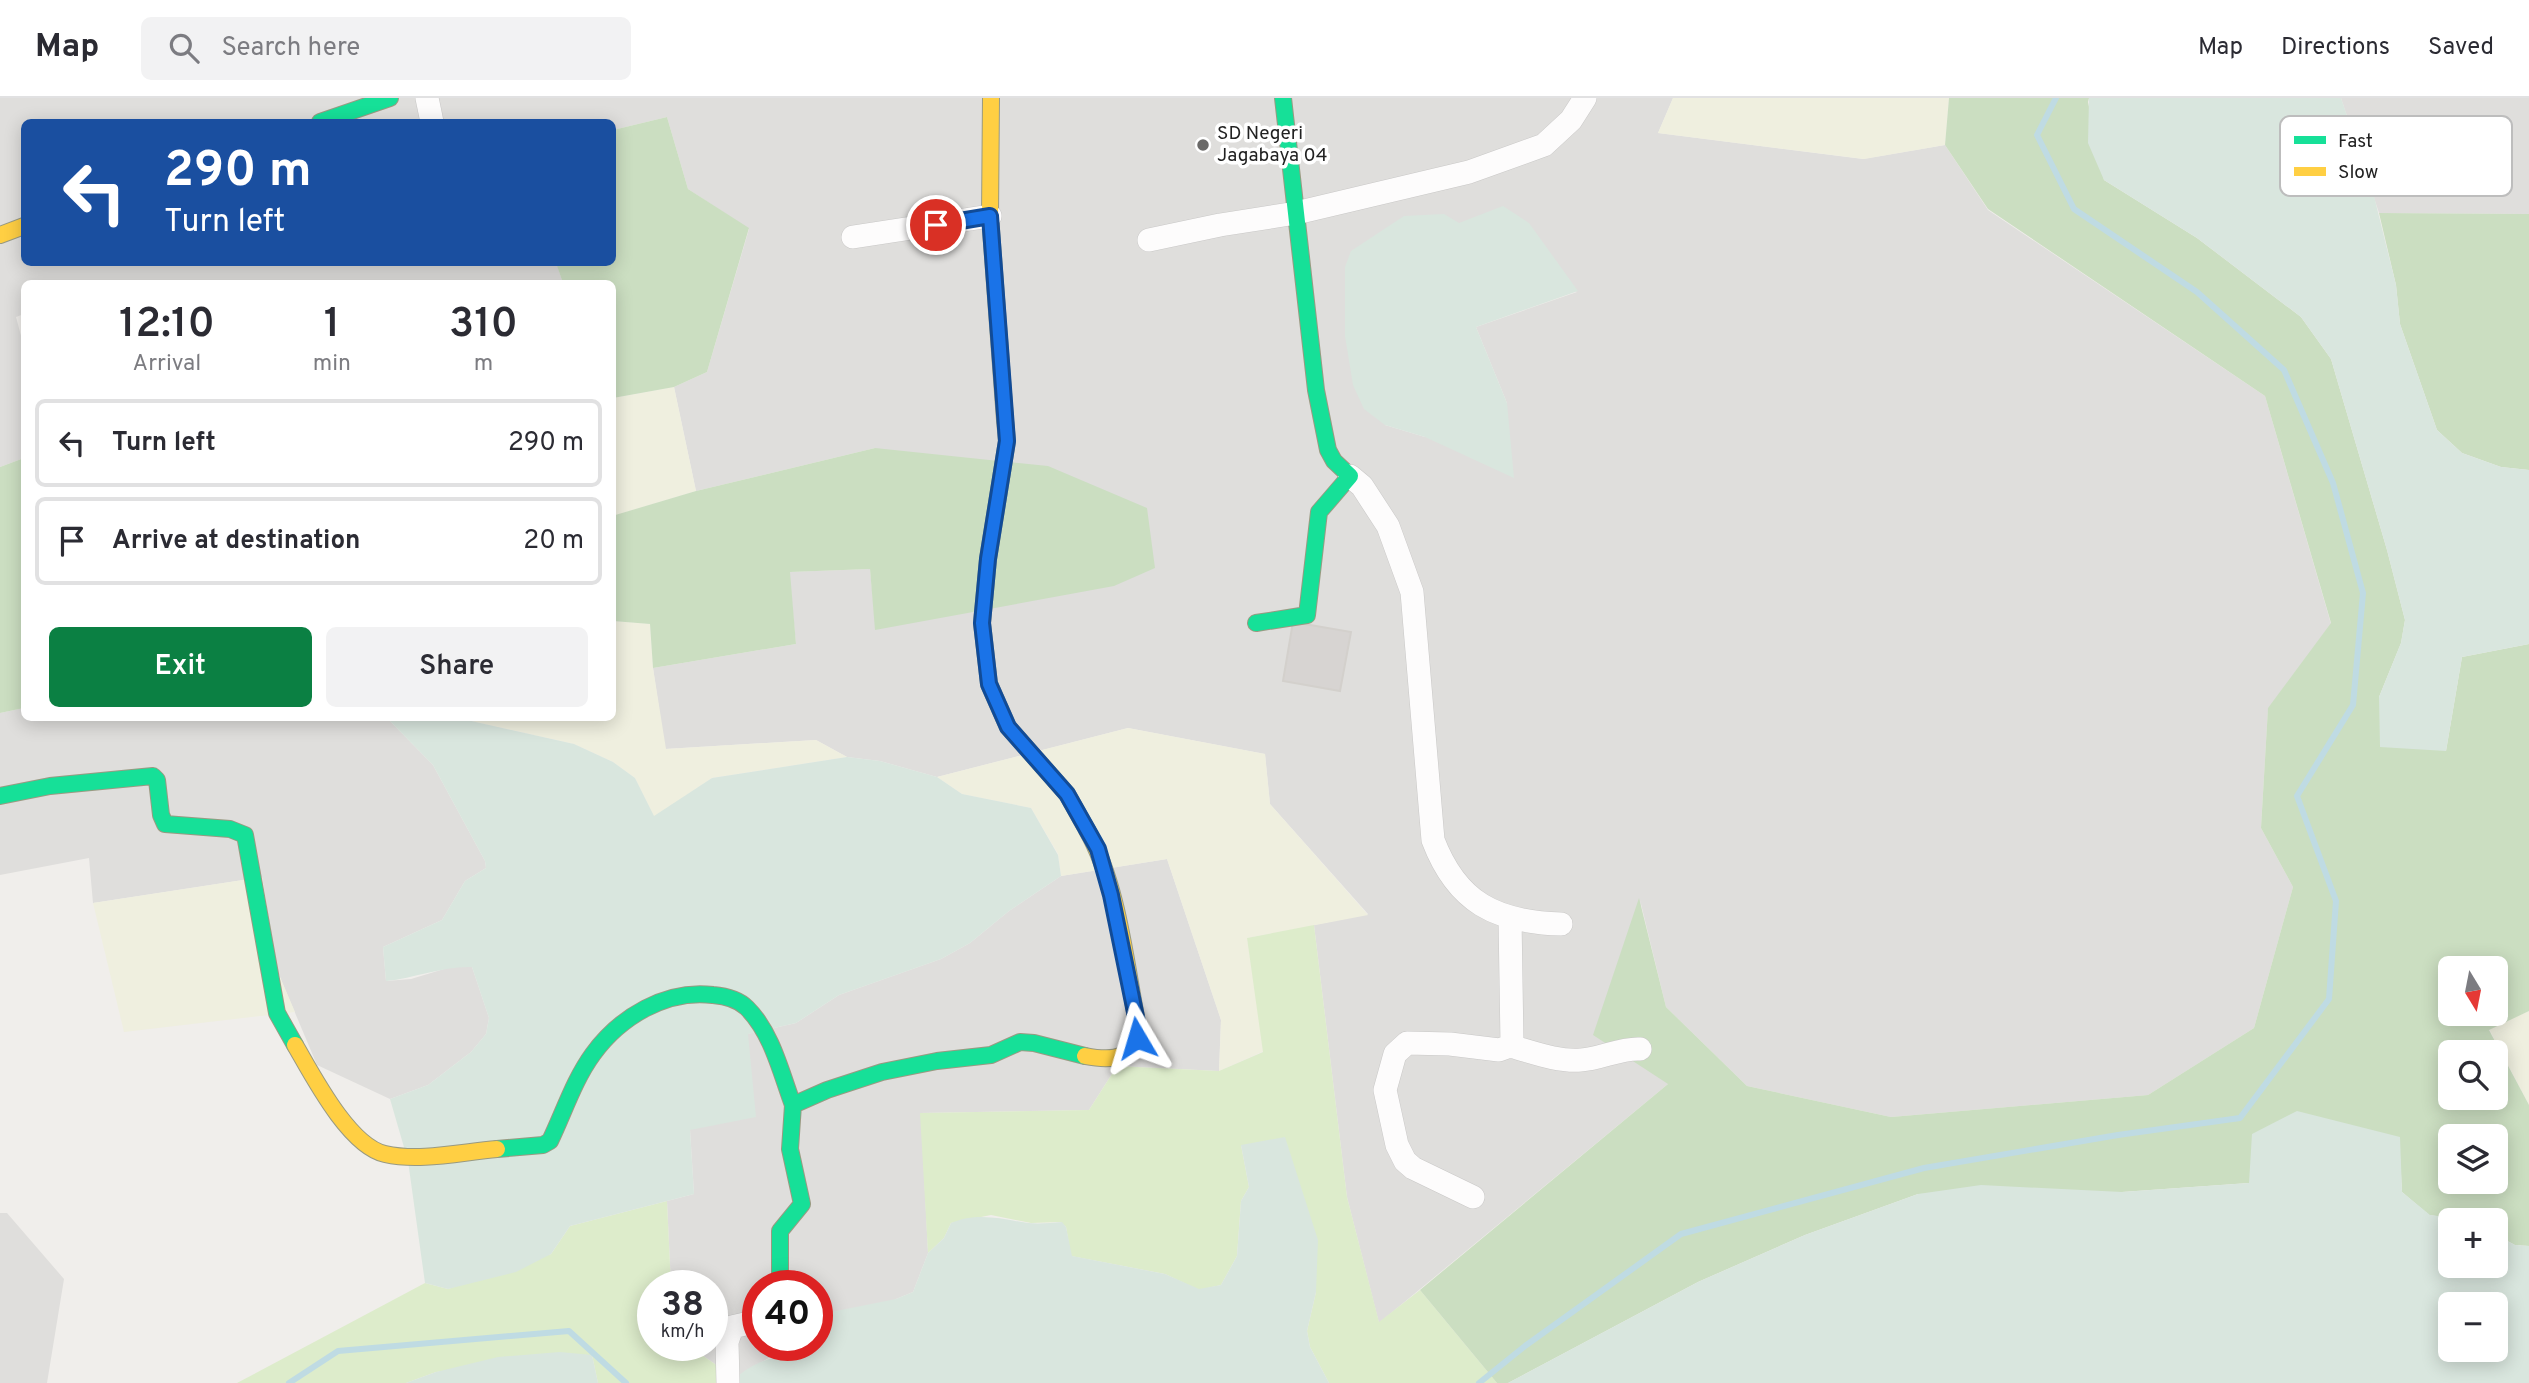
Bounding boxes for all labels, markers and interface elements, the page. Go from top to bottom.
search box [141,17,631,80]
text: Map [35,27,99,69]
icon: search [165,29,203,67]
text: Search here [221,32,360,65]
text: Map [2198,33,2243,63]
text: Directions [2281,33,2390,63]
text: Saved [2428,33,2494,63]
legend [2280,116,2512,196]
place label: SD Negeri Jagabaya 04 [1217,122,1328,168]
text: Fast [2338,130,2373,154]
marker: SD Negeri Jagabaya 04 [1195,137,1211,153]
text: 290 m [164,142,312,204]
icon: left [49,147,140,238]
text: Slow [2338,161,2378,185]
pin [906,195,966,255]
text: Turn left [164,203,285,243]
icon: arrive [917,206,955,244]
text: 12:10 [119,299,215,352]
text: 1 [324,299,340,352]
text: 310 [449,299,518,352]
text: Arrival [133,350,201,379]
text: min [313,350,351,379]
text: m [474,350,493,379]
icon: left [53,424,91,462]
text: Turn left [112,427,216,460]
text: 290 m [508,427,584,460]
icon: arrive [53,522,91,560]
text: Arrive at destination [112,525,360,558]
text: 20 m [523,525,584,558]
button: Exit [49,627,312,707]
button: Share [326,627,588,707]
north arrow [2438,956,2508,1026]
map controls [2438,956,2508,1362]
position arrow [1100,1001,1174,1075]
button: search [2438,1040,2508,1110]
button: layers [2438,1124,2508,1194]
button: + [2438,1208,2508,1278]
speed limit sign: 40 [742,1270,833,1361]
text: 38 [661,1284,704,1328]
button: − [2438,1292,2508,1362]
text: km/h [661,1321,704,1344]

